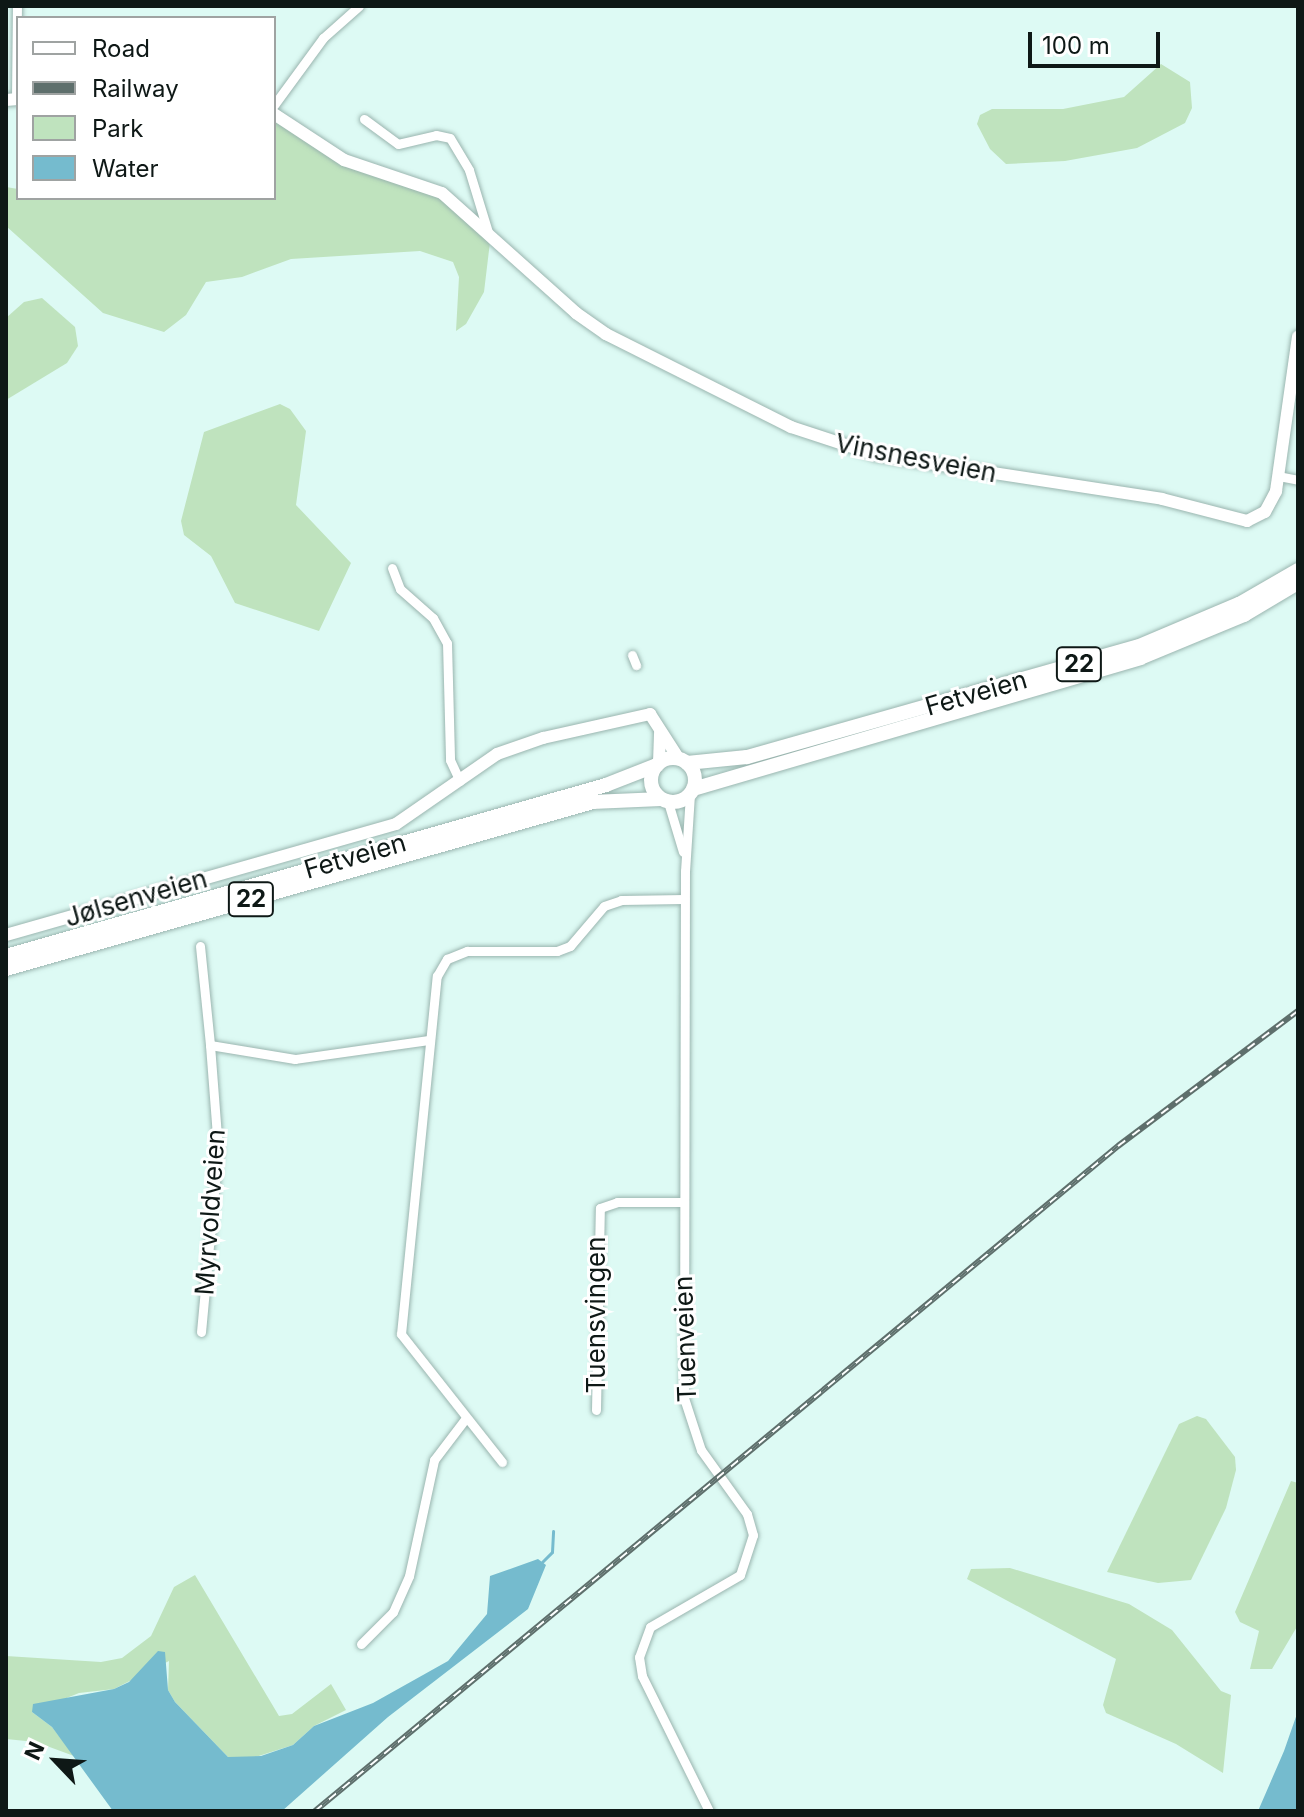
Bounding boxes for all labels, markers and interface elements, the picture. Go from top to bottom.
legend [16,16,276,200]
scale bar [1032,16,1164,66]
text: 100 m [1042,31,1110,60]
text: Road [92,34,150,63]
text: Railway [92,74,179,103]
text: Park [92,114,143,143]
text: Water [92,154,159,183]
street label: Vinsnesveien [833,427,999,489]
road number: 22 [1055,644,1103,684]
street label: Fetveien [921,664,1031,722]
street label: Fetveien [300,827,410,885]
street label: Jølsenveien [61,863,211,933]
road number: 22 [227,879,275,919]
street label: Myrvoldveien [189,1128,231,1296]
street label: Tuensvingen [580,1236,612,1394]
street label: Tuenveien [667,1275,703,1403]
north arrow [16,1721,96,1801]
text: N [19,1738,50,1764]

